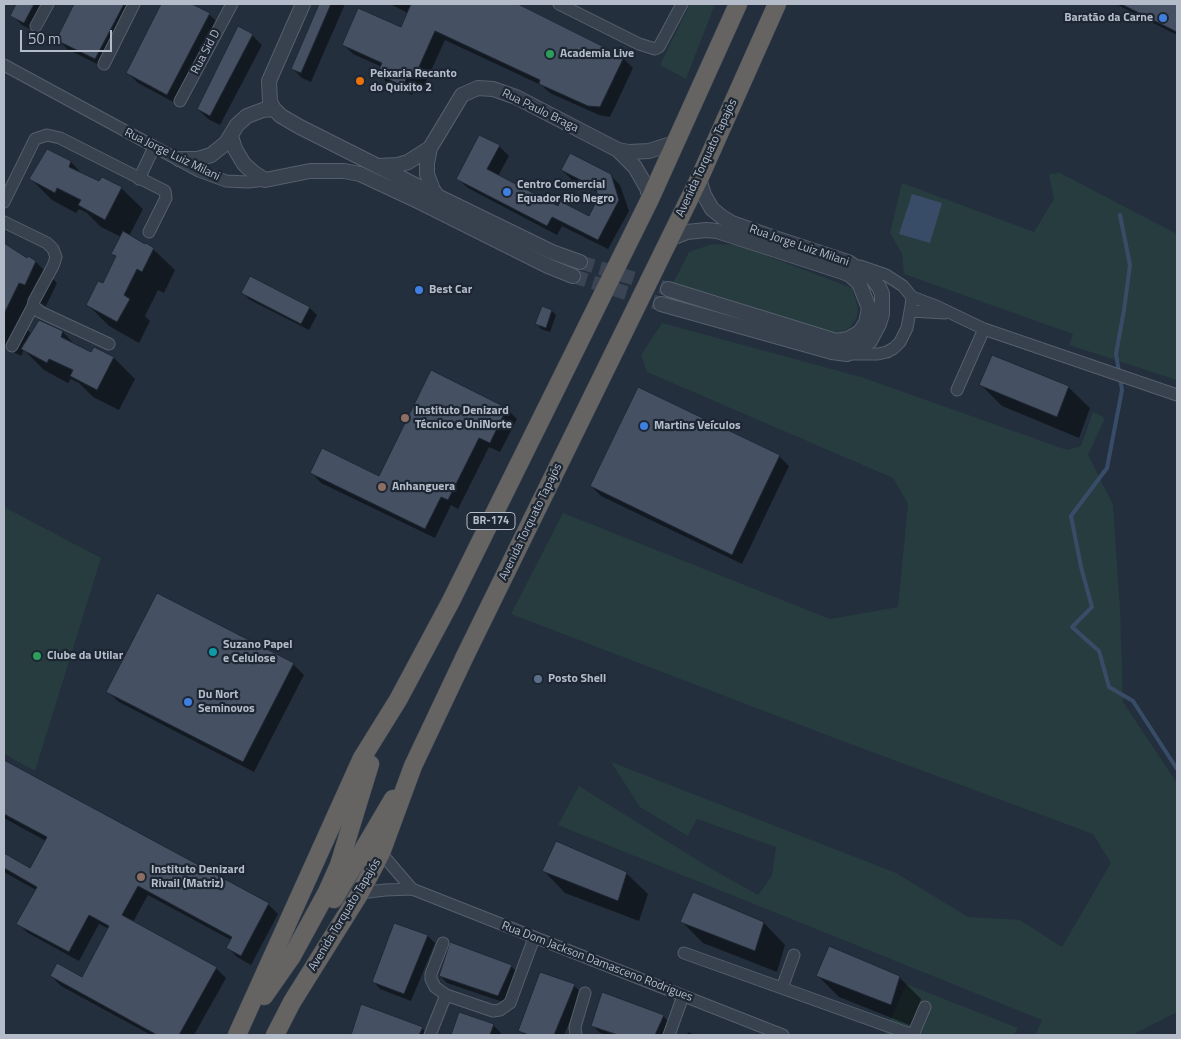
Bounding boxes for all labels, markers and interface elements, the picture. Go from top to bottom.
place label: Baratão da Carne [1064,11,1153,25]
marker: Baratão da Carne [1157,12,1169,24]
scale bar [22,20,115,52]
text: 50 m [28,27,61,50]
street label: Rua Sid D [188,27,224,77]
place label: Academia Live [560,47,634,61]
marker: Academia Live [544,48,556,60]
place label: Peixaria Recanto do Quixito 2 [370,67,457,95]
marker: Peixaria Recanto do Quixito 2 [354,75,366,87]
street label: Rua Paulo Braga [499,86,581,136]
street label: Avenida Torquato Tapajós [673,97,741,219]
street label: Rua Jorge Luiz Milani [122,126,222,184]
place label: Centro Comercial Equador Rio Negro [517,178,614,206]
marker: Centro Comercial Equador Rio Negro [501,186,513,198]
street label: Rua Jorge Luiz Milani [747,222,851,270]
place label: Best Car [429,283,472,297]
marker: Best Car [413,284,425,296]
place label: Instituto Denizard Técnico e UniNorte [415,404,512,432]
marker: Instituto Denizard Técnico e UniNorte [399,412,411,424]
place label: Martins Veículos [654,419,741,433]
marker: Martins Veículos [638,420,650,432]
street label: Avenida Torquato Tapajós [496,461,566,583]
place label: Anhanguera [392,480,455,494]
marker: Anhanguera [376,481,388,493]
road number: BR-174 [467,512,515,530]
place label: Suzano Papel e Celulose [223,638,292,666]
marker: Suzano Papel e Celulose [207,646,219,658]
place label: Clube da Utilar [47,649,123,663]
marker: Clube da Utilar [31,650,43,662]
place label: Posto Shell [548,672,606,686]
marker: Posto Shell [532,673,544,685]
place label: Du Nort Seminovos [198,688,255,716]
marker: Du Nort Seminovos [182,696,194,708]
street label: Avenida Torquato Tapajós [306,856,384,974]
place label: Instituto Denizard Rivail (Matriz) [151,863,245,891]
marker: Instituto Denizard Rivail (Matriz) [135,871,147,883]
street label: Rua Dom Jackson Damasceno Rodrigues [499,919,695,1005]

